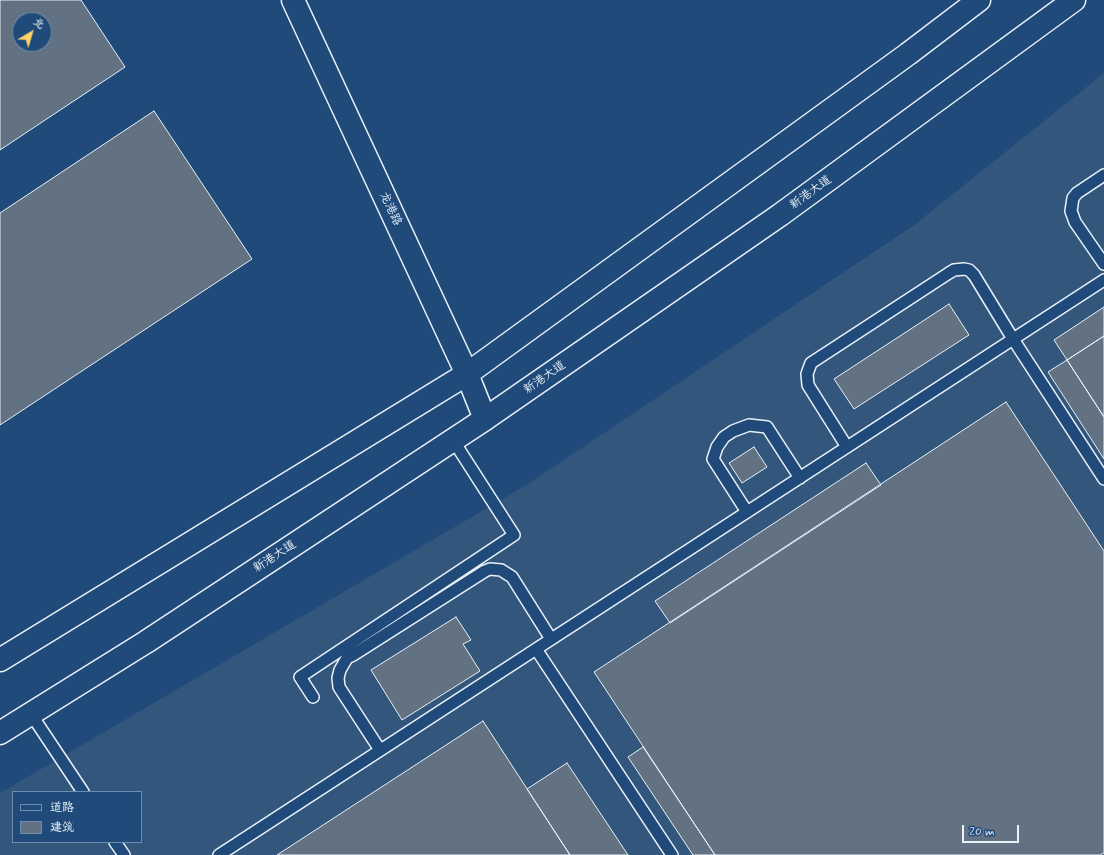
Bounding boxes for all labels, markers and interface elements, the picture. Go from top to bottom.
north arrow [12,12,52,52]
text: 北 [30,14,47,32]
street label: 新港大道 [787,173,835,213]
street label: 龙港路 [376,190,404,228]
street label: 新港大道 [521,358,569,398]
street label: 新港大道 [251,538,299,576]
legend [12,791,142,843]
text: 道路 [50,800,74,816]
scale bar [964,817,1021,843]
text: 建筑 [50,820,74,836]
text: 20 m [969,824,995,840]

